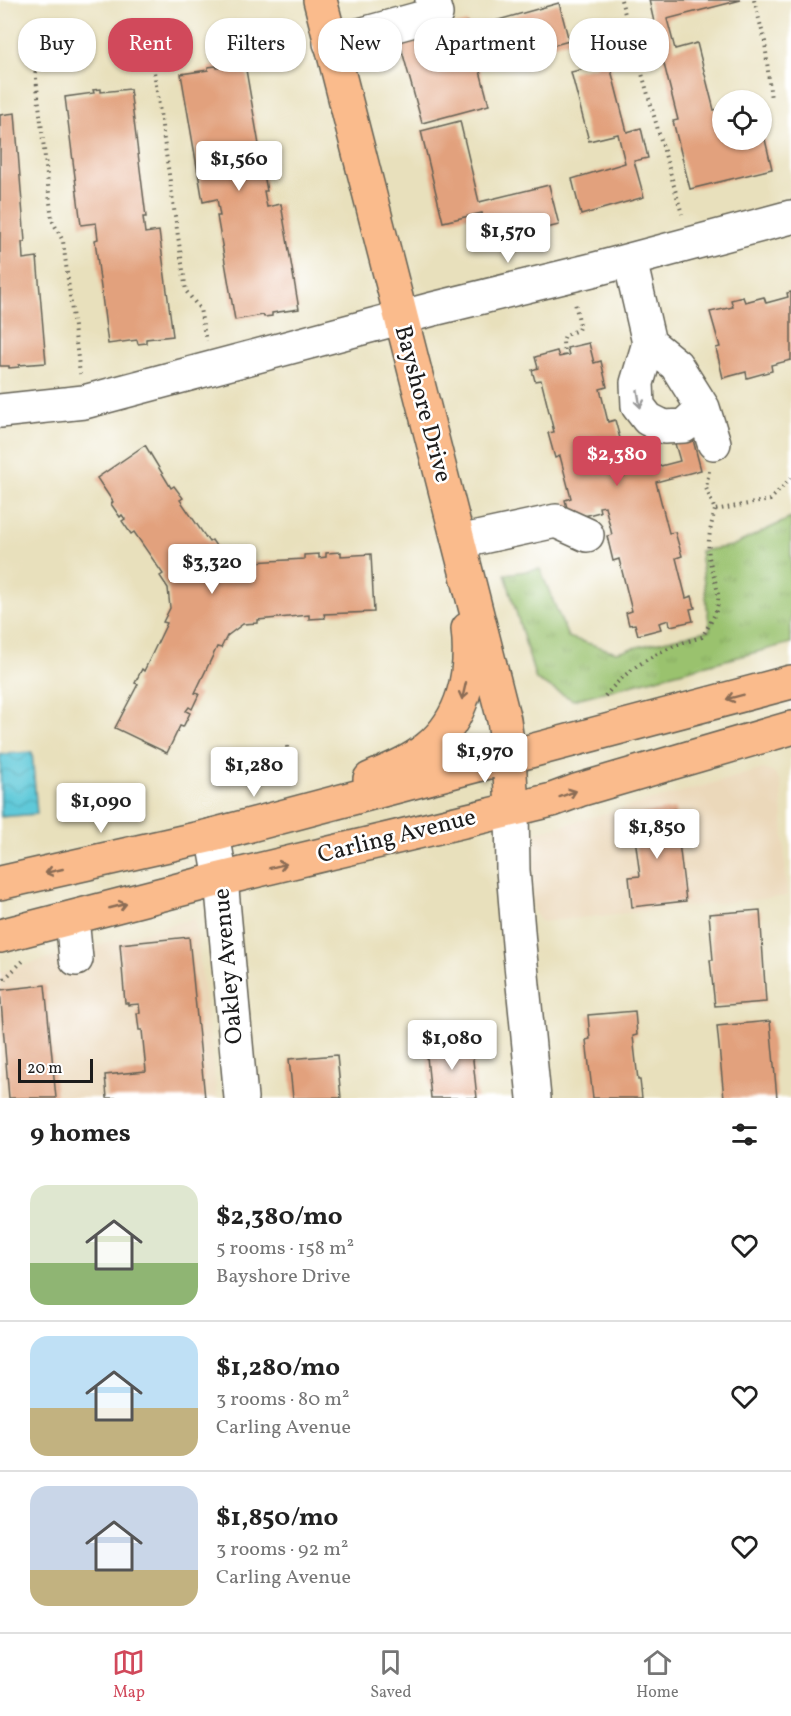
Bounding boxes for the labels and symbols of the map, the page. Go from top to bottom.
pin: $1,560 [190,141,288,192]
pin: $1,570 [459,213,557,264]
street label: Bayshore Drive [385,322,459,486]
one-way arrow [633,389,644,408]
pin: $2,380 [568,436,666,487]
pin: $3,320 [163,544,261,595]
one-way arrow [458,681,470,700]
one-way arrow [725,692,744,703]
pin: $1,970 [436,733,534,784]
pin: $1,280 [205,747,303,798]
pin: $1,090 [52,783,150,834]
one-way arrow [558,788,577,799]
street label: Carling Avenue [314,801,480,873]
pin: $1,850 [608,809,706,860]
one-way arrow [268,859,287,871]
one-way arrow [44,865,63,877]
street label: Oakley Avenue [205,887,253,1045]
one-way arrow [108,899,127,911]
pin: $1,080 [403,1020,501,1071]
scale bar [18,1056,93,1084]

